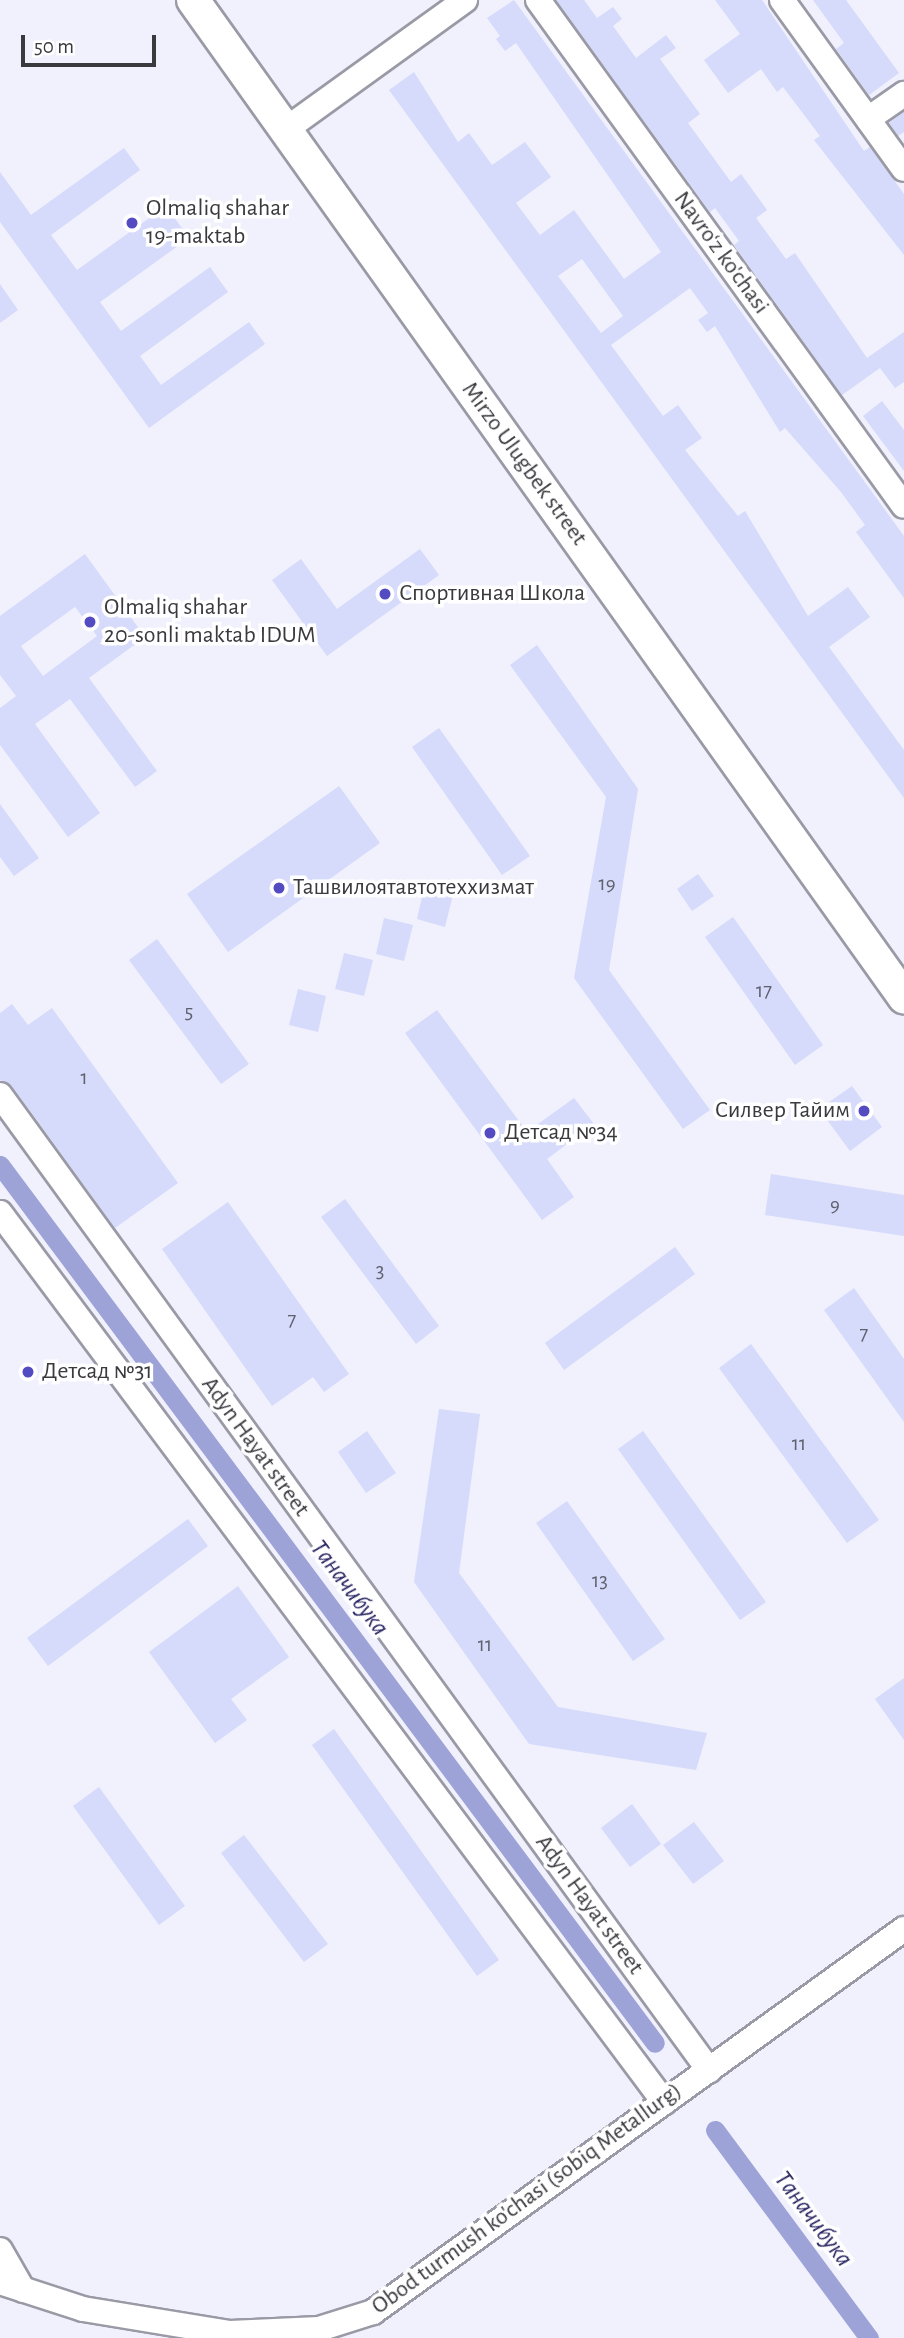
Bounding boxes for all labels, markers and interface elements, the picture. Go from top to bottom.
scale bar [24,21,159,65]
text: 50 m [34,36,74,57]
street label: Navro‘z ko'chasi [667,186,775,320]
place label: Olmaliq shahar 19-maktab [146,195,289,251]
marker: Olmaliq shahar 19-maktab [124,215,140,231]
street label: Mirzo Ulugbek street [455,377,593,551]
place label: Спортивная Школа [399,580,585,608]
marker: Спортивная Школа [377,586,393,602]
place label: Olmaliq shahar 20-sonli maktab IDUM [104,594,316,650]
marker: Olmaliq shahar 20-sonli maktab IDUM [82,614,98,630]
house number: 19 [598,871,616,897]
place label: Ташвилоятавтотеххизмат [293,874,534,902]
marker: Ташвилоятавтотеххизмат [271,880,287,896]
house number: 17 [756,978,772,1004]
house number: 5 [185,999,193,1025]
house number: 1 [80,1065,88,1091]
place label: Силвер Тайим [715,1097,850,1125]
marker: Силвер Тайим [856,1103,872,1119]
place label: Детсад №34 [504,1119,618,1147]
marker: Детсад №34 [482,1125,498,1141]
house number: 9 [830,1192,840,1218]
house number: 3 [376,1258,384,1284]
house number: 7 [288,1307,296,1333]
house number: 7 [860,1321,868,1347]
place label: Детсад №31 [42,1358,153,1386]
marker: Детсад №31 [20,1364,36,1380]
street label: Adyn Hayat street [195,1371,315,1523]
house number: 11 [792,1431,806,1457]
water label: Таначибука [303,1534,395,1642]
house number: 13 [592,1568,608,1594]
house number: 11 [478,1632,492,1658]
street label: Adyn Hayat street [529,1829,649,1981]
street label: Obod turmush ko'chasi (sobiq Metallurg) [366,2077,688,2321]
water label: Таначибука [767,2165,859,2273]

